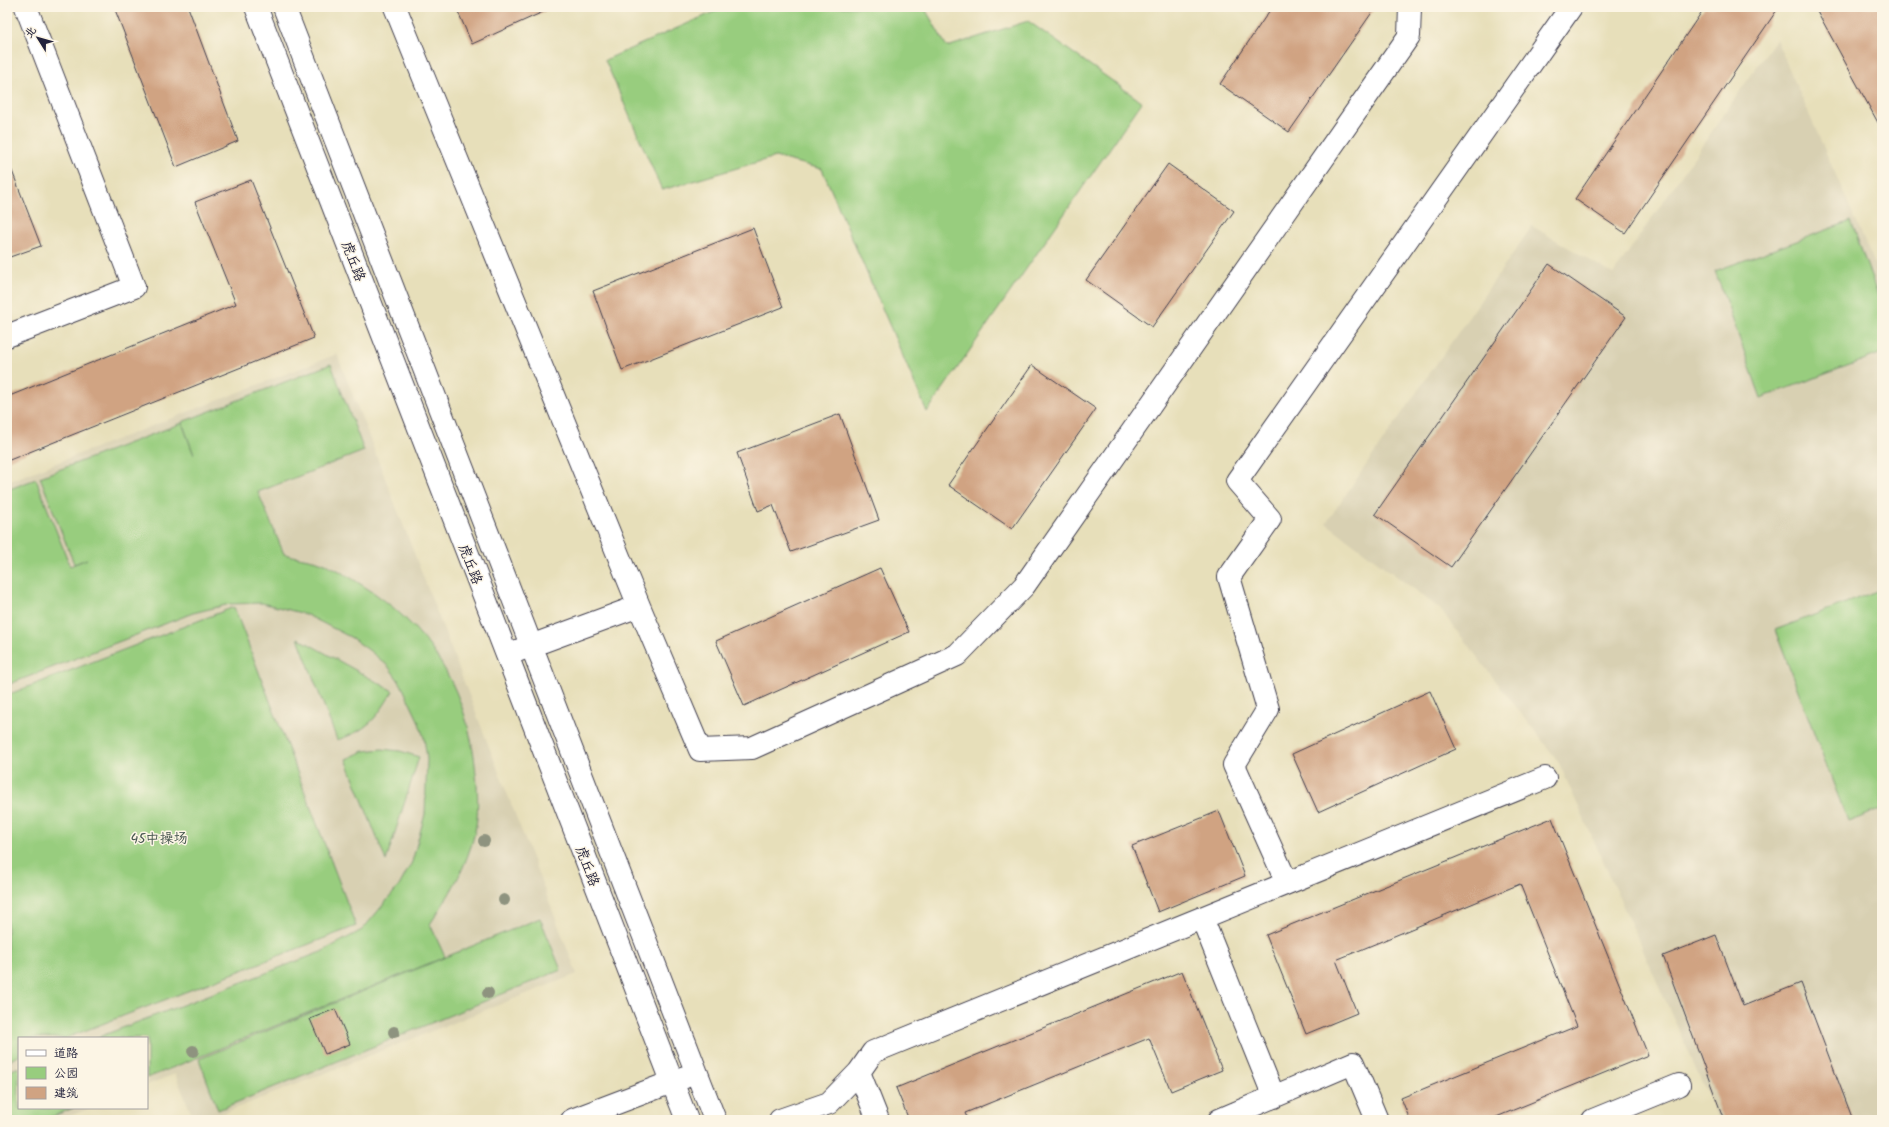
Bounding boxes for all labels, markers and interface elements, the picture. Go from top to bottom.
north arrow [18,18,58,58]
text: 北 [20,23,41,42]
street label: 虎丘路 [335,238,371,285]
street label: 虎丘路 [452,541,488,588]
park label: 45中操场 [130,828,188,850]
street label: 虎丘路 [569,843,605,890]
legend [18,1037,148,1109]
text: 道路 [54,1044,78,1063]
text: 公园 [54,1064,78,1083]
text: 建筑 [54,1084,78,1103]

